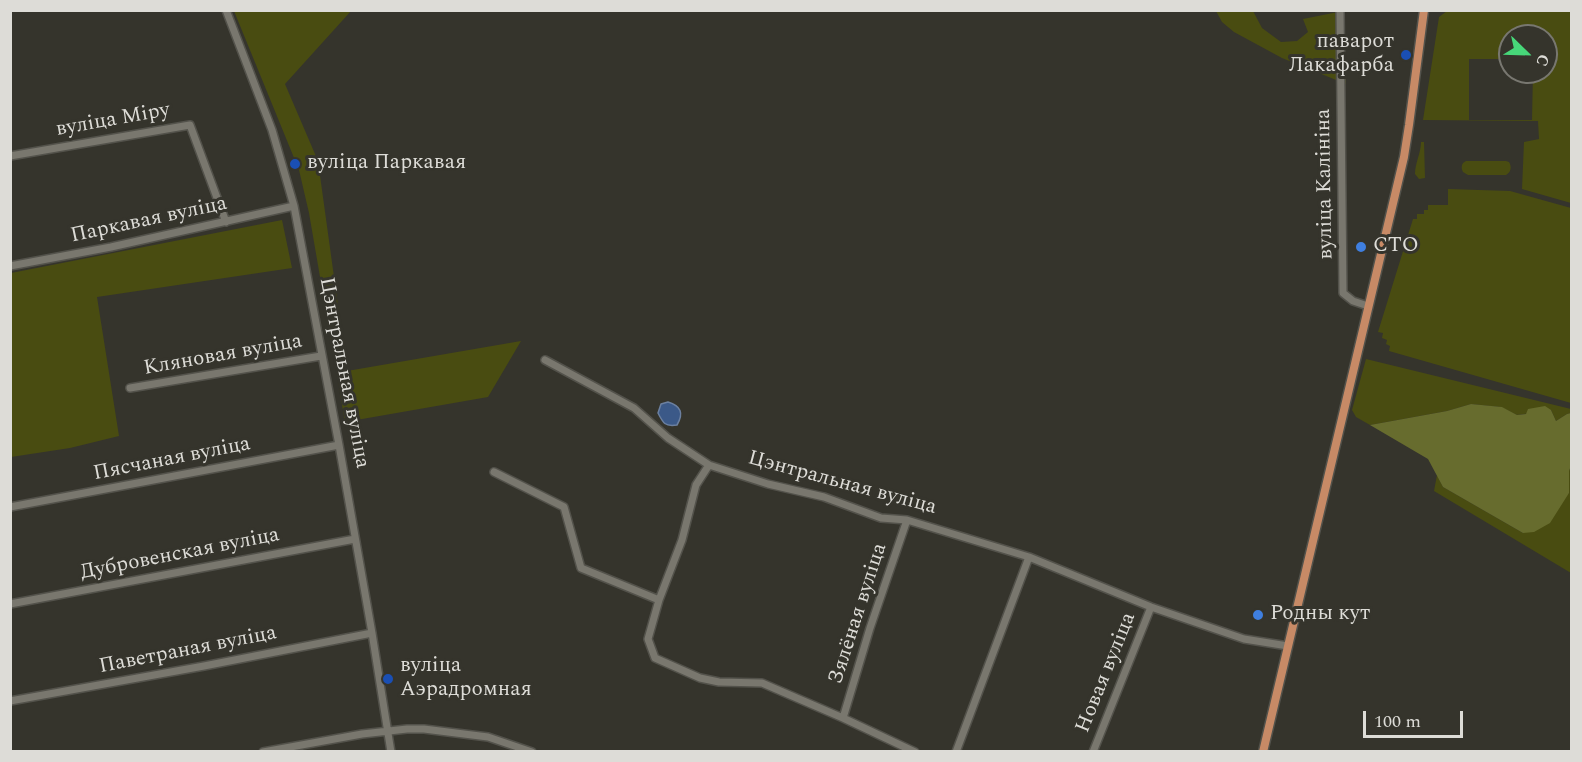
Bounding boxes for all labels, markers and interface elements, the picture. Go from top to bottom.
north arrow [1498,24,1558,84]
place label: паварот Лакафарба [1289,30,1394,80]
marker: паварот Лакафарба [1399,48,1413,62]
text: С [1529,50,1556,70]
street label: вуліца Міру [54,99,172,143]
street label: вуліца Калініна [1312,108,1340,260]
place label: вуліца Паркавая [307,151,466,177]
marker: вуліца Паркавая [288,157,302,171]
street label: Паркавая вуліца [68,192,230,250]
place label: СТО [1373,234,1419,260]
marker: СТО [1354,240,1368,254]
street label: Цэнтральная вуліца [312,275,374,471]
street label: Кляновая вуліца [142,330,304,382]
street label: Пясчаная вуліца [91,432,253,488]
street label: Цэнтральная вуліца [745,447,939,521]
street label: Дубровенская вуліца [78,523,282,587]
street label: Зялёная вуліца [824,540,894,688]
place label: Родны кут [1270,602,1370,628]
marker: Родны кут [1251,608,1265,622]
street label: Новая вуліца [1071,609,1143,737]
street label: Паветраная вуліца [97,621,279,681]
place label: вуліца Аэрадромная [400,654,532,704]
marker: вуліца Аэрадромная [381,672,395,686]
scale bar [1366,699,1466,737]
text: 100 m [1374,708,1421,735]

